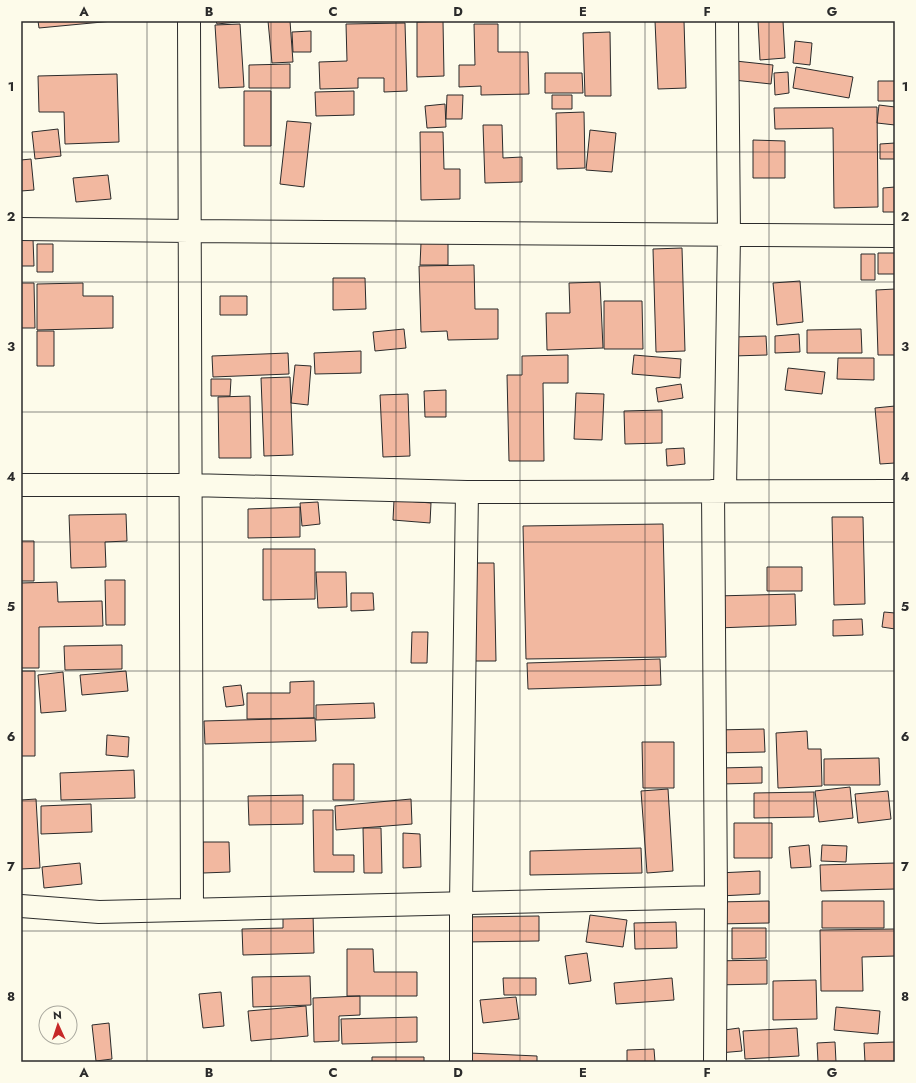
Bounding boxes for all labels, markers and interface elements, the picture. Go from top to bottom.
text: A [78,2,89,21]
text: B [205,2,214,21]
text: C [328,2,338,21]
text: D [453,2,463,21]
text: E [579,2,587,21]
text: F [703,2,711,21]
text: G [827,2,838,21]
text: 1 [8,77,14,96]
text: 1 [902,77,908,96]
text: 2 [7,207,15,226]
text: 2 [901,207,909,226]
text: 3 [7,337,15,356]
text: 3 [901,337,909,356]
text: 4 [6,467,16,486]
text: 4 [900,467,910,486]
text: 5 [7,597,15,616]
text: 5 [901,597,909,616]
text: 6 [7,727,16,746]
text: 6 [901,727,910,746]
text: 7 [7,857,15,876]
text: 7 [901,857,909,876]
text: 8 [7,987,15,1006]
text: 8 [901,987,909,1006]
north arrow [38,1005,78,1045]
text: N [53,1007,62,1023]
text: A [78,1063,89,1082]
text: B [205,1063,214,1082]
text: C [328,1063,338,1082]
text: D [453,1063,463,1082]
text: E [579,1063,587,1082]
text: F [703,1063,711,1082]
text: G [827,1063,838,1082]

